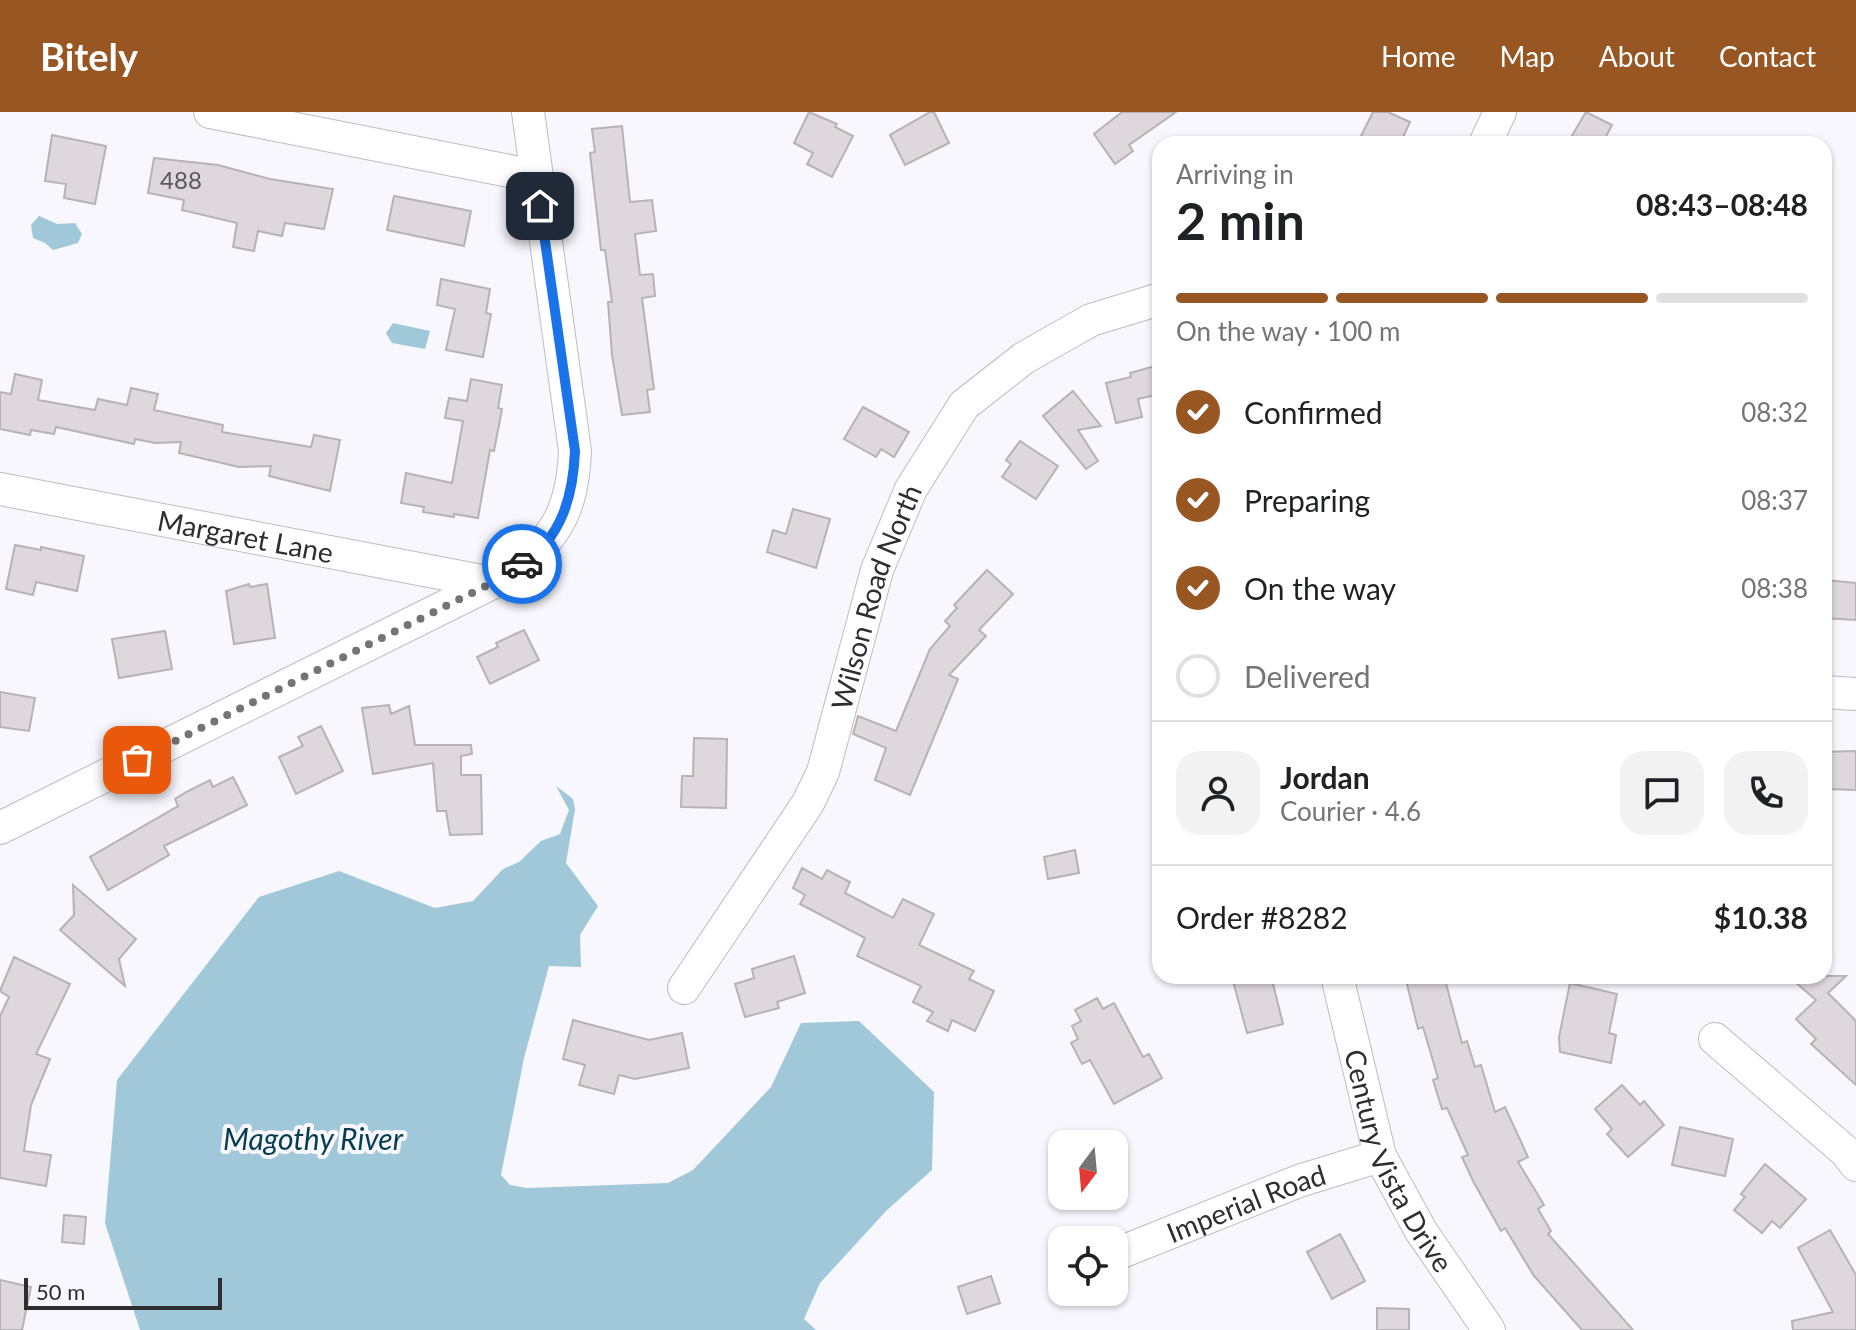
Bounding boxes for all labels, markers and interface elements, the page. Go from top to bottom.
text: Bitely [40,33,138,79]
text: Home [1381,39,1456,73]
text: Map [1500,39,1555,73]
text: About [1599,39,1675,73]
text: Contact [1719,39,1816,73]
text: Arriving in [1176,158,1294,190]
house number: 488 [160,165,202,194]
pin [506,172,574,240]
icon: home [518,184,562,228]
text: 08:43–08:48 [1636,186,1808,222]
text: 2 min [1176,189,1305,251]
text: On the way · 100 m [1176,315,1400,347]
icon: check [1176,390,1220,434]
text: Confirmed [1244,394,1383,430]
text: 08:32 [1741,396,1808,428]
icon: check [1176,478,1220,522]
street label: Wilson Road North [823,479,928,713]
text: Preparing [1244,482,1370,518]
text: 08:37 [1741,484,1808,516]
street label: Margaret Lane [155,503,336,569]
courier [482,524,562,604]
icon: car [500,542,544,586]
icon: check [1176,566,1220,610]
text: On the way [1244,570,1396,606]
text: 08:38 [1741,572,1808,604]
text: Delivered [1244,658,1371,694]
pin [103,726,171,794]
icon: bag [115,738,159,782]
button: person [1176,751,1260,835]
button: chat [1620,751,1704,835]
button: phone [1724,751,1808,835]
text: Jordan [1280,759,1370,795]
text: Courier · 4.6 [1280,795,1421,827]
text: Order #8282 [1176,899,1348,935]
text: $10.38 [1714,899,1808,935]
street label: Century Vista Drive [1338,1046,1461,1278]
water label: Magothy River [223,1120,404,1156]
north arrow [1048,1130,1128,1210]
map controls [1048,1130,1128,1306]
street label: Imperial Road [1162,1157,1330,1249]
button: locate [1048,1226,1128,1306]
scale bar [24,1274,222,1310]
text: 50 m [36,1278,85,1305]

